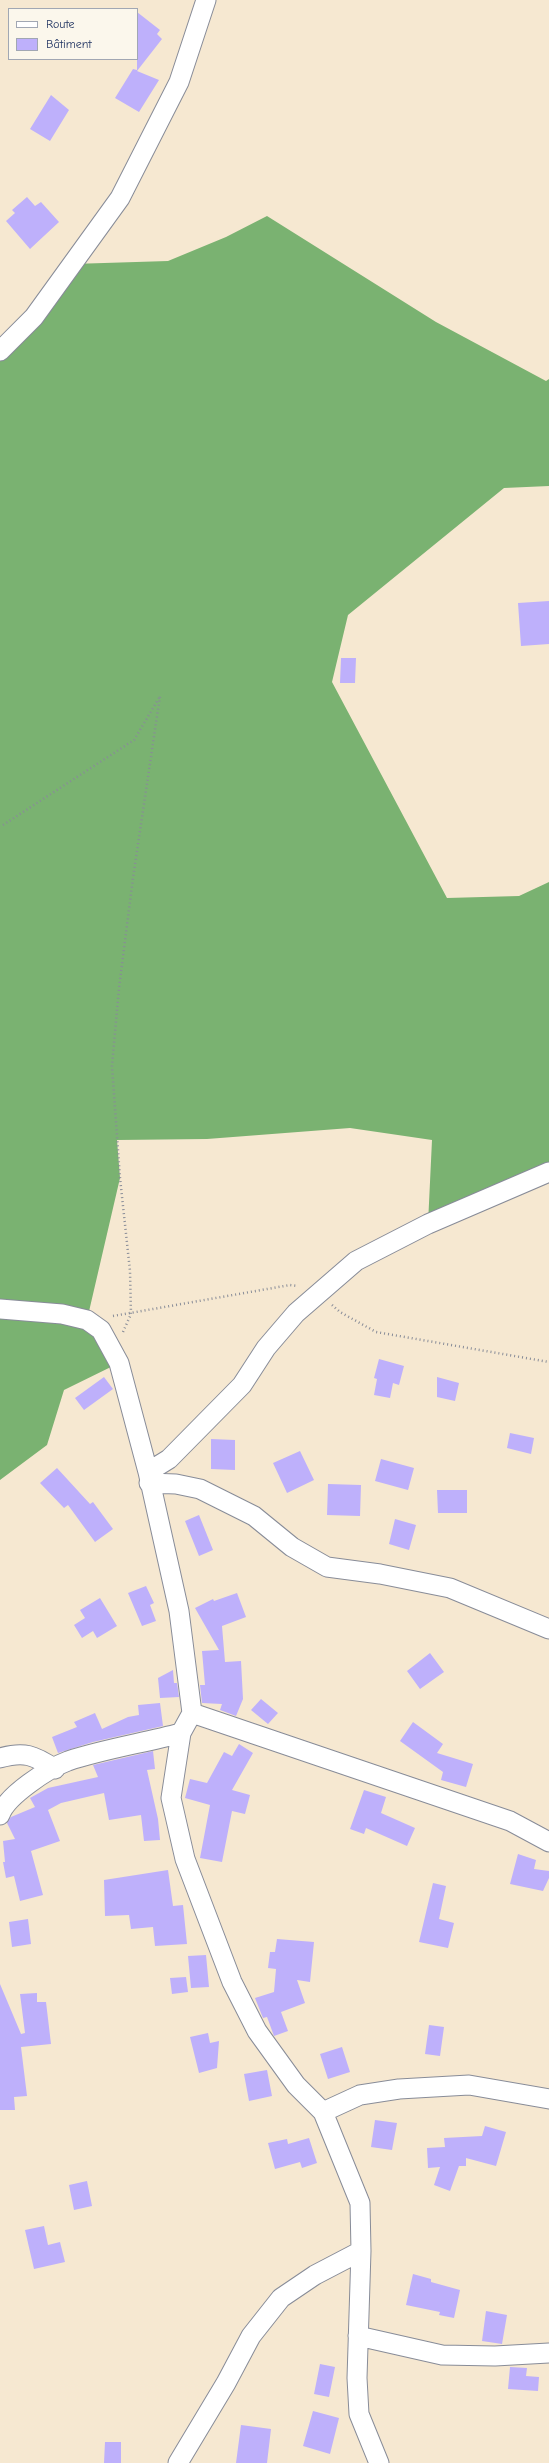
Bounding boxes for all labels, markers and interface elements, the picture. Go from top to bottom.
legend [8,8,138,60]
text: Route [46,17,75,31]
text: Bâtiment [46,37,92,51]

